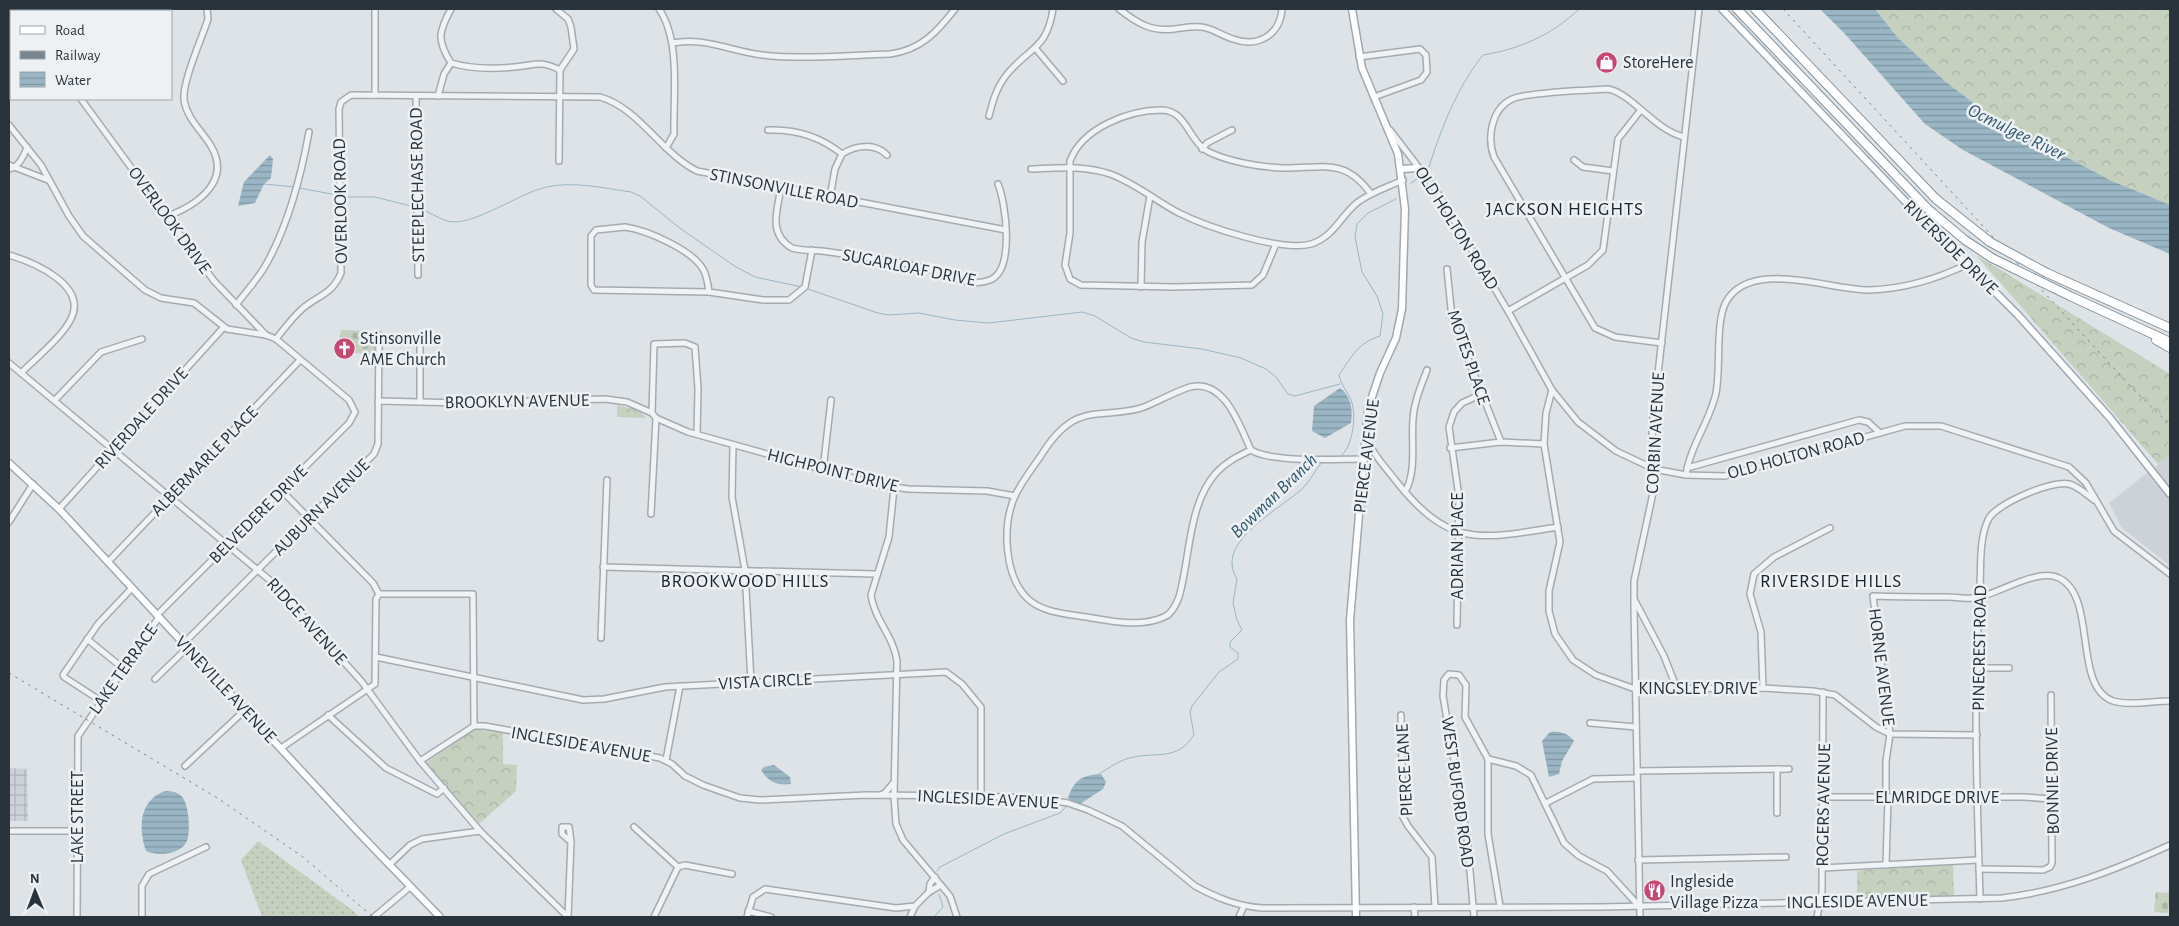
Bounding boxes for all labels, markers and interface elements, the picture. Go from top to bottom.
legend [10,10,172,100]
text: Road [55,23,85,38]
text: Railway [55,48,101,63]
shop icon: StoreHere [1595,50,1619,74]
place label: StoreHere [1623,54,1694,72]
text: Water [55,73,91,88]
water label: Ocmulgee River [1965,101,2069,164]
street label: STEEPLECHASE ROAD [408,107,428,263]
street label: OVERLOOK ROAD [331,138,351,264]
street label: OVERLOOK DRIVE [124,164,214,278]
street label: OLD HOLTON ROAD [1411,164,1501,293]
street label: STINSONVILLE ROAD [708,166,859,212]
street label: RIVERSIDE DRIVE [1900,197,2001,298]
district label: JACKSON HEIGHTS [1486,200,1644,219]
street label: SUGARLOAF DRIVE [841,246,977,290]
street label: MOTES PLACE [1443,308,1493,407]
place label: Stinsonville AME Church [360,330,446,369]
church icon: Stinsonville AME Church [332,336,356,360]
street label: RIVERDALE DRIVE [92,364,192,473]
street label: CORBIN AVENUE [1644,372,1668,494]
street label: BROOKLYN AVENUE [445,392,590,412]
street label: PIERCE AVENUE [1351,398,1383,514]
street label: ALBERMARLE PLACE [148,403,262,520]
street label: OLD HOLTON ROAD [1726,429,1867,483]
street label: HIGHPOINT DRIVE [765,446,900,496]
water label: Bowman Branch [1227,450,1321,542]
street label: AUBURN AVENUE [270,456,374,560]
street label: BELVEDERE DRIVE [206,462,311,567]
street label: ADRIAN PLACE [1449,492,1467,600]
district label: BROOKWOOD HILLS [660,572,830,591]
district label: RIVERSIDE HILLS [1760,572,1902,591]
street label: RIDGE AVENUE [263,575,350,669]
street label: PINECREST ROAD [1970,585,1990,711]
street label: HORNE AVENUE [1865,607,1897,727]
street label: LAKE TERRACE [86,621,161,718]
street label: VINEVILLE AVENUE [171,633,279,747]
street label: VISTA CIRCLE [718,671,813,693]
street label: KINGSLEY DRIVE [1638,680,1758,698]
street label: WEST BUFORD ROAD [1437,715,1477,869]
street label: PIERCE LANE [1394,723,1416,817]
street label: INGLESIDE AVENUE [510,724,652,766]
street label: BONNIE DRIVE [2043,727,2063,835]
street label: ROGERS AVENUE [1814,743,1834,867]
street label: LAKE STREET [69,771,87,863]
street label: INGLESIDE AVENUE [917,787,1059,813]
street label: ELMRIDGE DRIVE [1875,789,1999,807]
north arrow [10,866,60,916]
text: N [30,872,40,886]
place label: Ingleside Village Pizza [1670,873,1759,912]
restaurant icon: Ingleside Village Pizza [1642,879,1666,903]
street label: INGLESIDE AVENUE [1786,892,1928,912]

